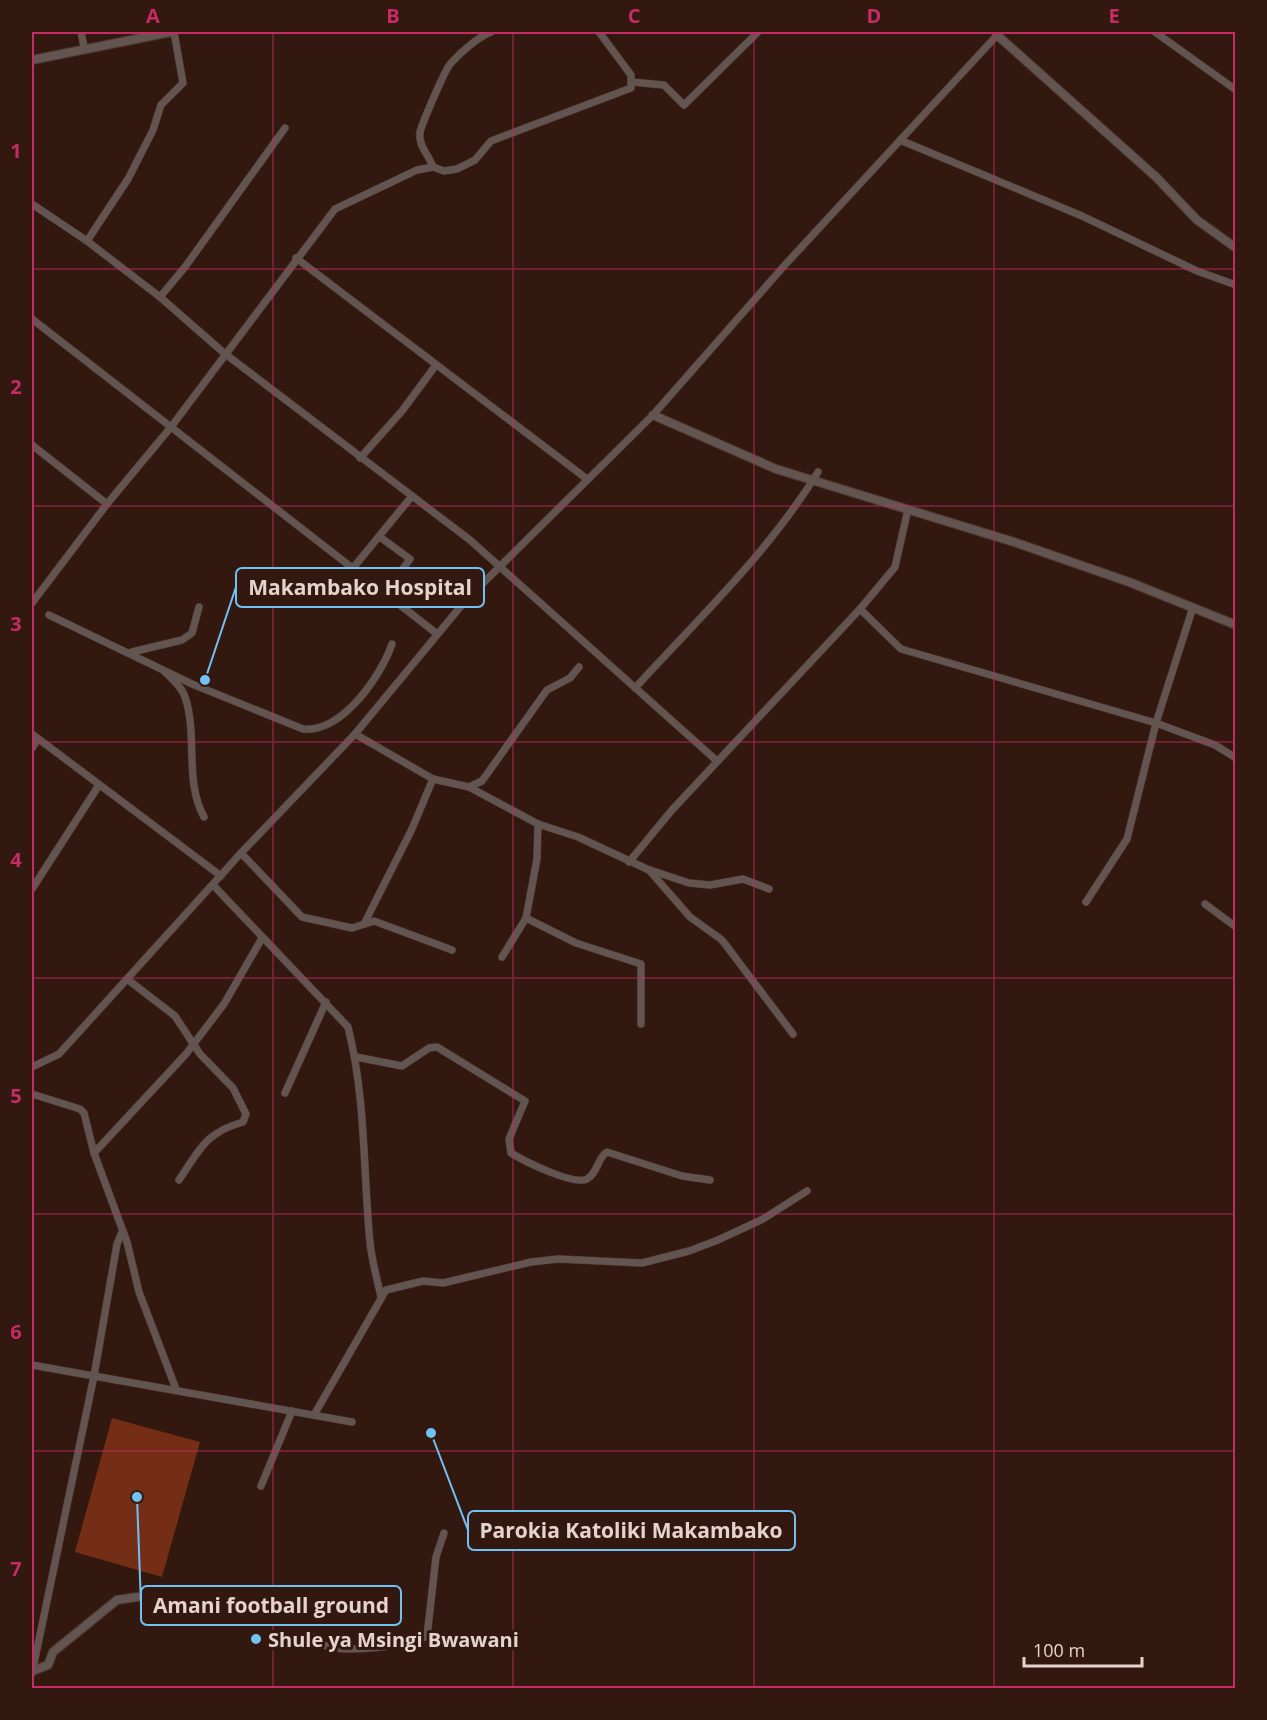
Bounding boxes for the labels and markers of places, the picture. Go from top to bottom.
callout: Makambako Hospital [236,568,484,607]
callout: Parokia Katoliki Makambako [468,1511,795,1550]
callout: Amani football ground [141,1586,401,1625]
place label: Shule ya Msingi Bwawani [268,1626,519,1653]
marker: Shule ya Msingi Bwawani [249,1632,263,1646]

